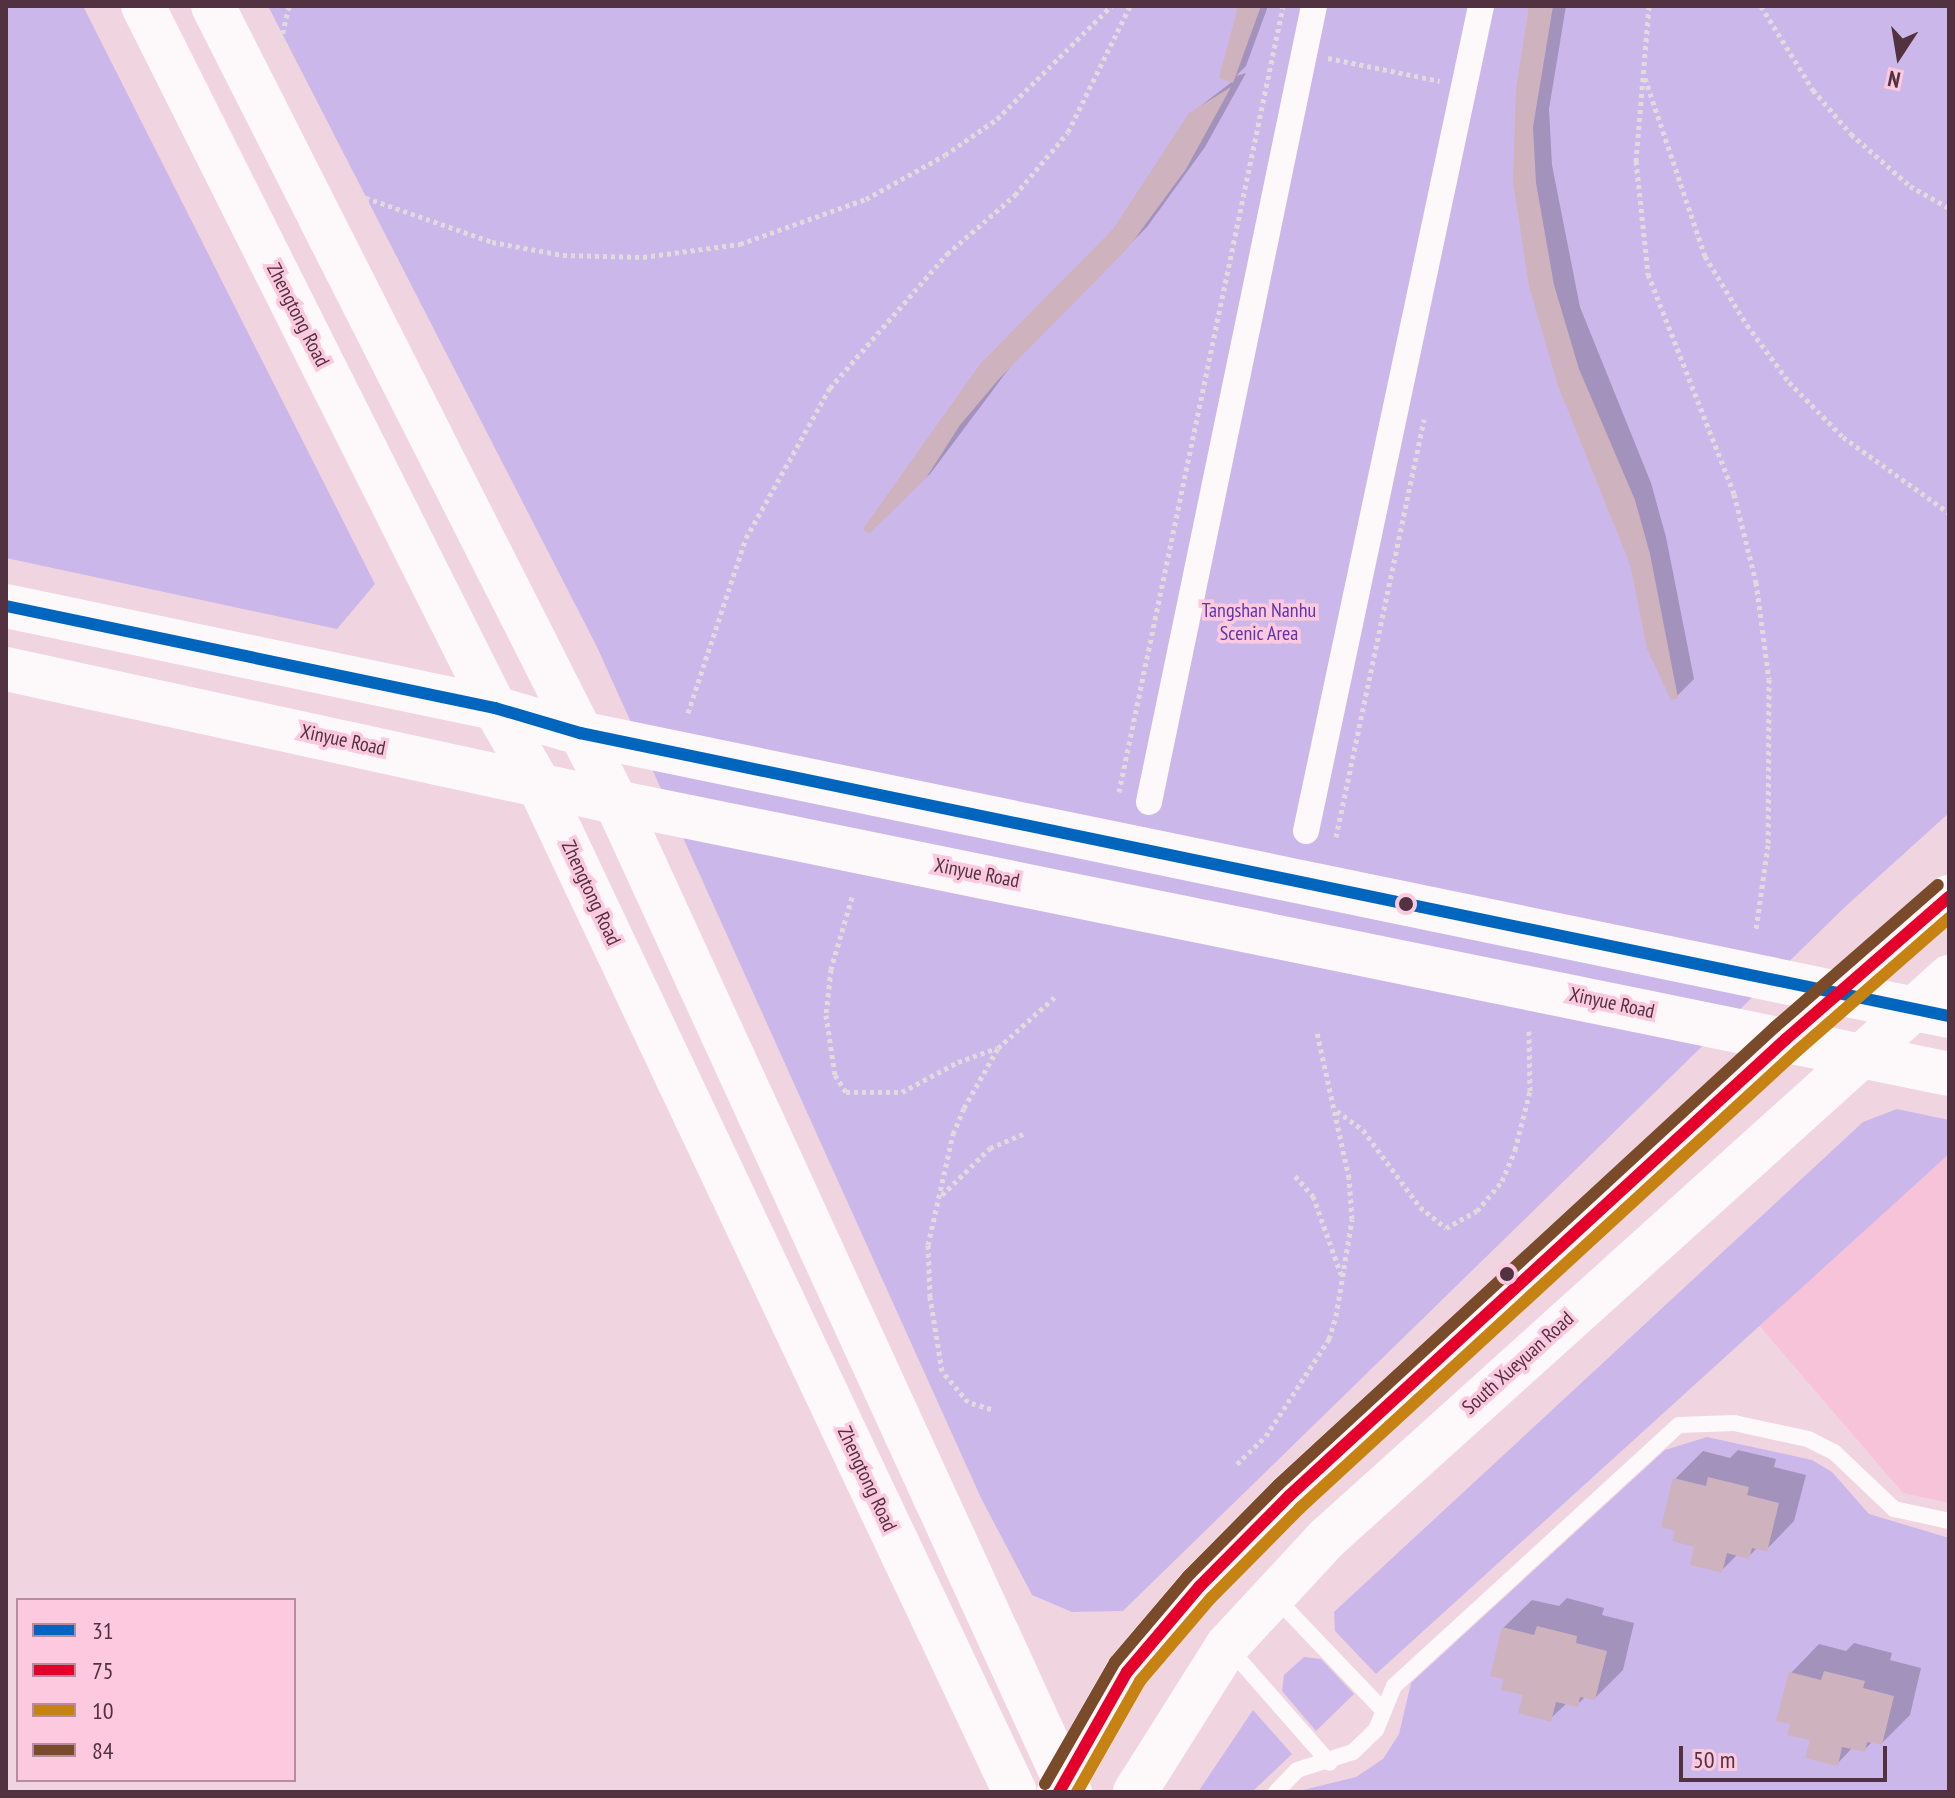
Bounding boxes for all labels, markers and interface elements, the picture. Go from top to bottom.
north arrow [1859,16,1939,96]
text: N [1885,65,1903,94]
street label: Zhengtong Road [262,259,334,371]
park label: Tangshan Nanhu Scenic Area [1202,598,1316,645]
street label: Xinyue Road [298,719,388,761]
street label: Zhengtong Road [556,837,626,949]
street label: Xinyue Road [933,853,1021,893]
unlabelled marker [1398,896,1414,912]
street label: Xinyue Road [1567,982,1657,1024]
unlabelled marker [1499,1266,1515,1282]
street label: South Xueyuan Road [1457,1307,1579,1419]
street label: Zhengtong Road [832,1423,902,1535]
legend [16,1598,296,1782]
text: 31 [92,1615,114,1646]
text: 75 [92,1655,114,1686]
text: 10 [92,1695,114,1726]
scale bar [1683,1730,1891,1780]
text: 84 [92,1735,114,1766]
text: 50 m [1693,1744,1735,1775]

